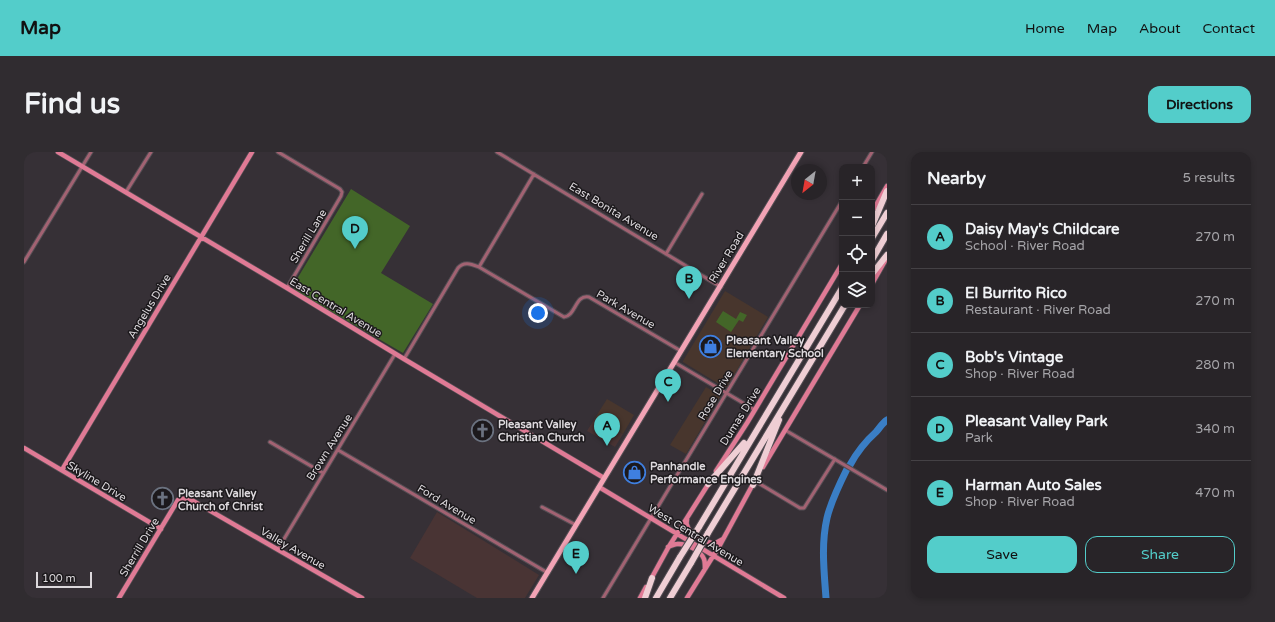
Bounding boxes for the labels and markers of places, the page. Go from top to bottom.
pin: D [342,216,368,249]
pin: B [676,266,702,299]
shop icon: Pleasant Valley Elementary School [697,333,723,359]
place label: Pleasant Valley Elementary School [726,334,824,361]
pin: C [655,369,681,402]
pin: A [594,413,620,446]
church icon: Pleasant Valley Christian Church [470,417,496,443]
place label: Pleasant Valley Christian Church [498,418,585,444]
shop icon: Panhandle Performance Engines [621,459,647,485]
place label: Panhandle Performance Engines [650,460,763,487]
church icon: Pleasant Valley Church of Christ [150,486,176,512]
place label: Pleasant Valley Church of Christ [178,487,264,513]
pin: E [563,541,589,574]

